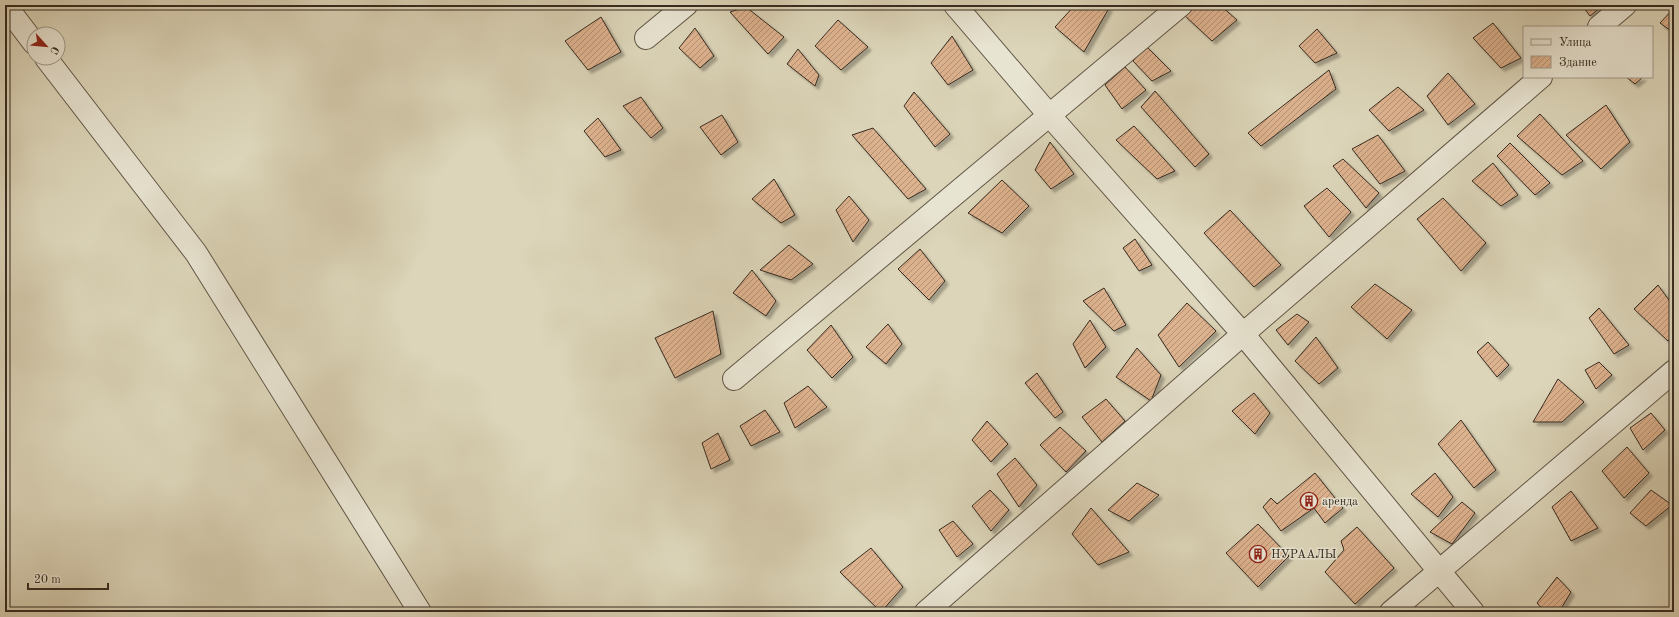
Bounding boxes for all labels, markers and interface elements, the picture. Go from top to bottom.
north arrow [26,26,66,66]
legend [1523,26,1653,78]
text: Улица [1559,37,1592,49]
text: С [47,44,60,56]
text: Здание [1559,57,1597,69]
building icon: аренда [1299,491,1319,511]
place label: аренда [1322,496,1358,508]
building icon: НУРААЛЫ [1248,544,1268,564]
place label: НУРААЛЫ [1271,549,1336,561]
scale bar [28,565,108,591]
text: 20 m [34,574,61,586]

